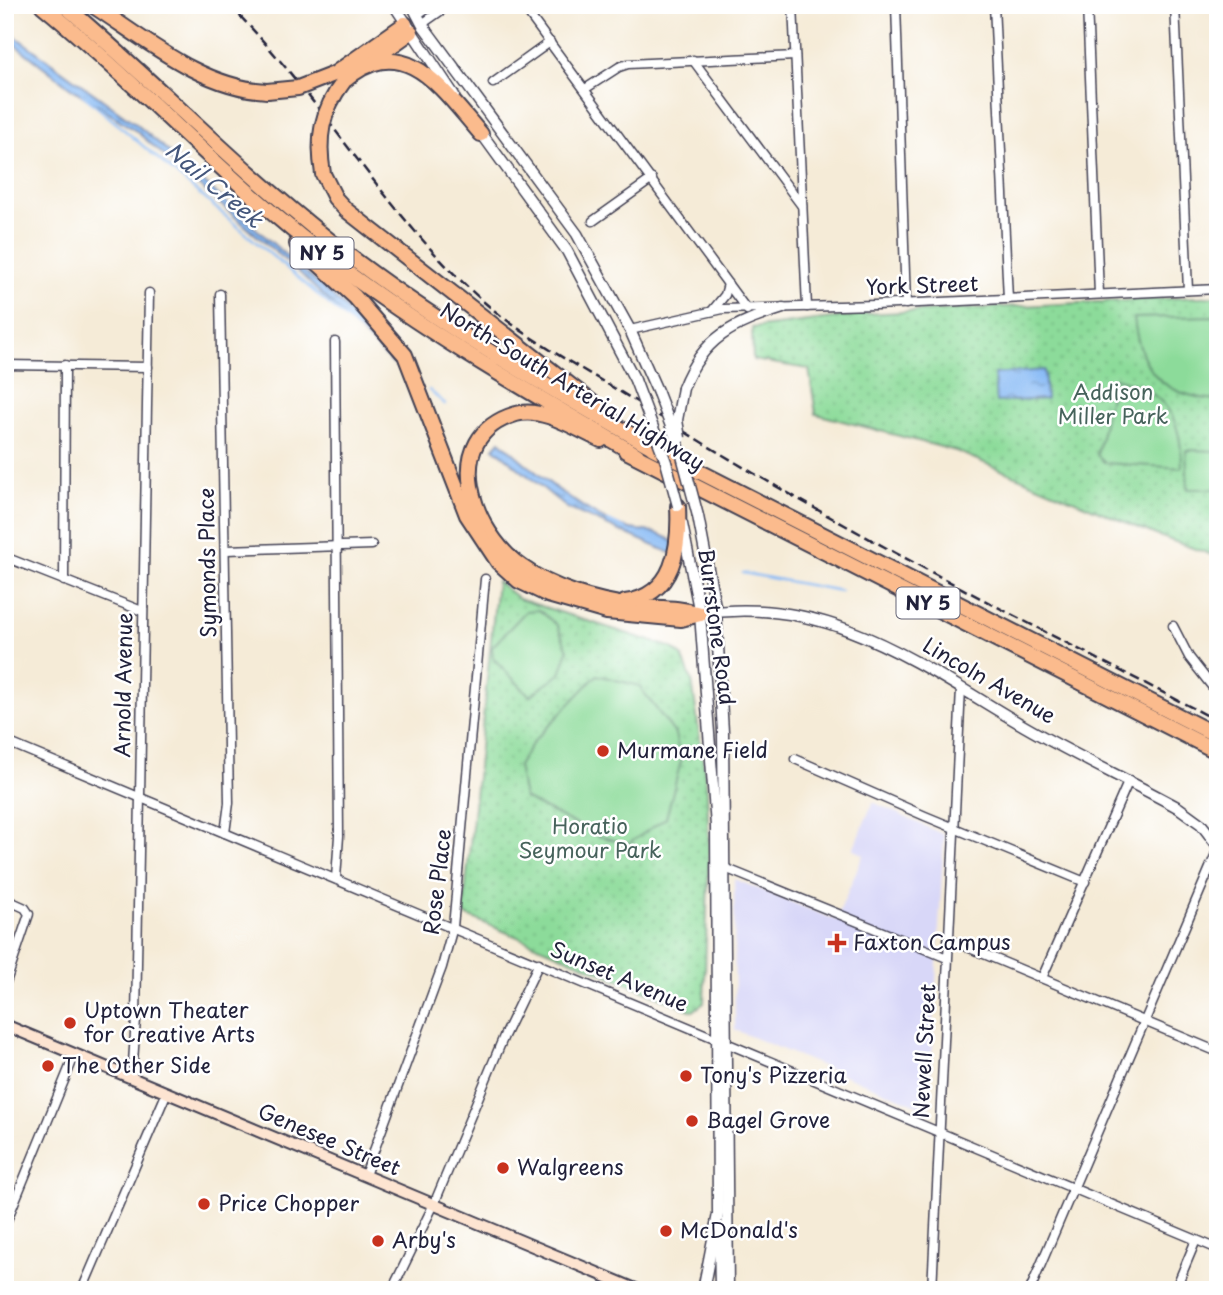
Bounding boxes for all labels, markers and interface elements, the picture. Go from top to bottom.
water label: Nail Creek [158,132,272,236]
road number: NY 5 [290,238,354,268]
street label: York Street [865,266,979,302]
street label: North-South Arterial Highway [435,293,712,477]
park label: Addison Miller Park [1058,375,1169,431]
street label: Symonds Place [189,488,223,638]
street label: Burrstone Road [691,546,745,707]
road number: NY 5 [897,588,960,618]
street label: Arnold Avenue [105,612,139,758]
street label: Lincoln Avenue [918,628,1062,730]
place label: Murmane Field [617,733,768,765]
marker: Murmane Field [595,743,611,759]
park label: Horatio Seymour Park [518,809,662,865]
street label: Rose Place [414,827,458,937]
place label: Faxton Campus [853,925,1011,957]
street label: Sunset Avenue [546,932,694,1019]
marker: Faxton Campus [827,933,847,953]
street label: Newell Street [903,983,943,1119]
place label: Uptown Theater for Creative Arts [84,993,255,1049]
marker: Uptown Theater for Creative Arts [62,1015,78,1031]
place label: The Other Side [62,1048,211,1080]
marker: The Other Side [40,1058,56,1074]
place label: Tony's Pizzeria [700,1058,847,1090]
marker: Tony's Pizzeria [678,1068,694,1084]
street label: Genesee Street [253,1094,406,1183]
place label: Bagel Grove [706,1103,830,1135]
marker: Bagel Grove [684,1113,700,1129]
place label: Walgreens [517,1150,624,1182]
marker: Walgreens [495,1160,511,1176]
place label: Price Chopper [218,1186,359,1218]
marker: Price Chopper [196,1196,212,1212]
place label: McDonald's [680,1213,798,1245]
place label: Arby's [392,1223,456,1255]
marker: McDonald's [658,1223,674,1239]
marker: Arby's [370,1233,386,1249]

